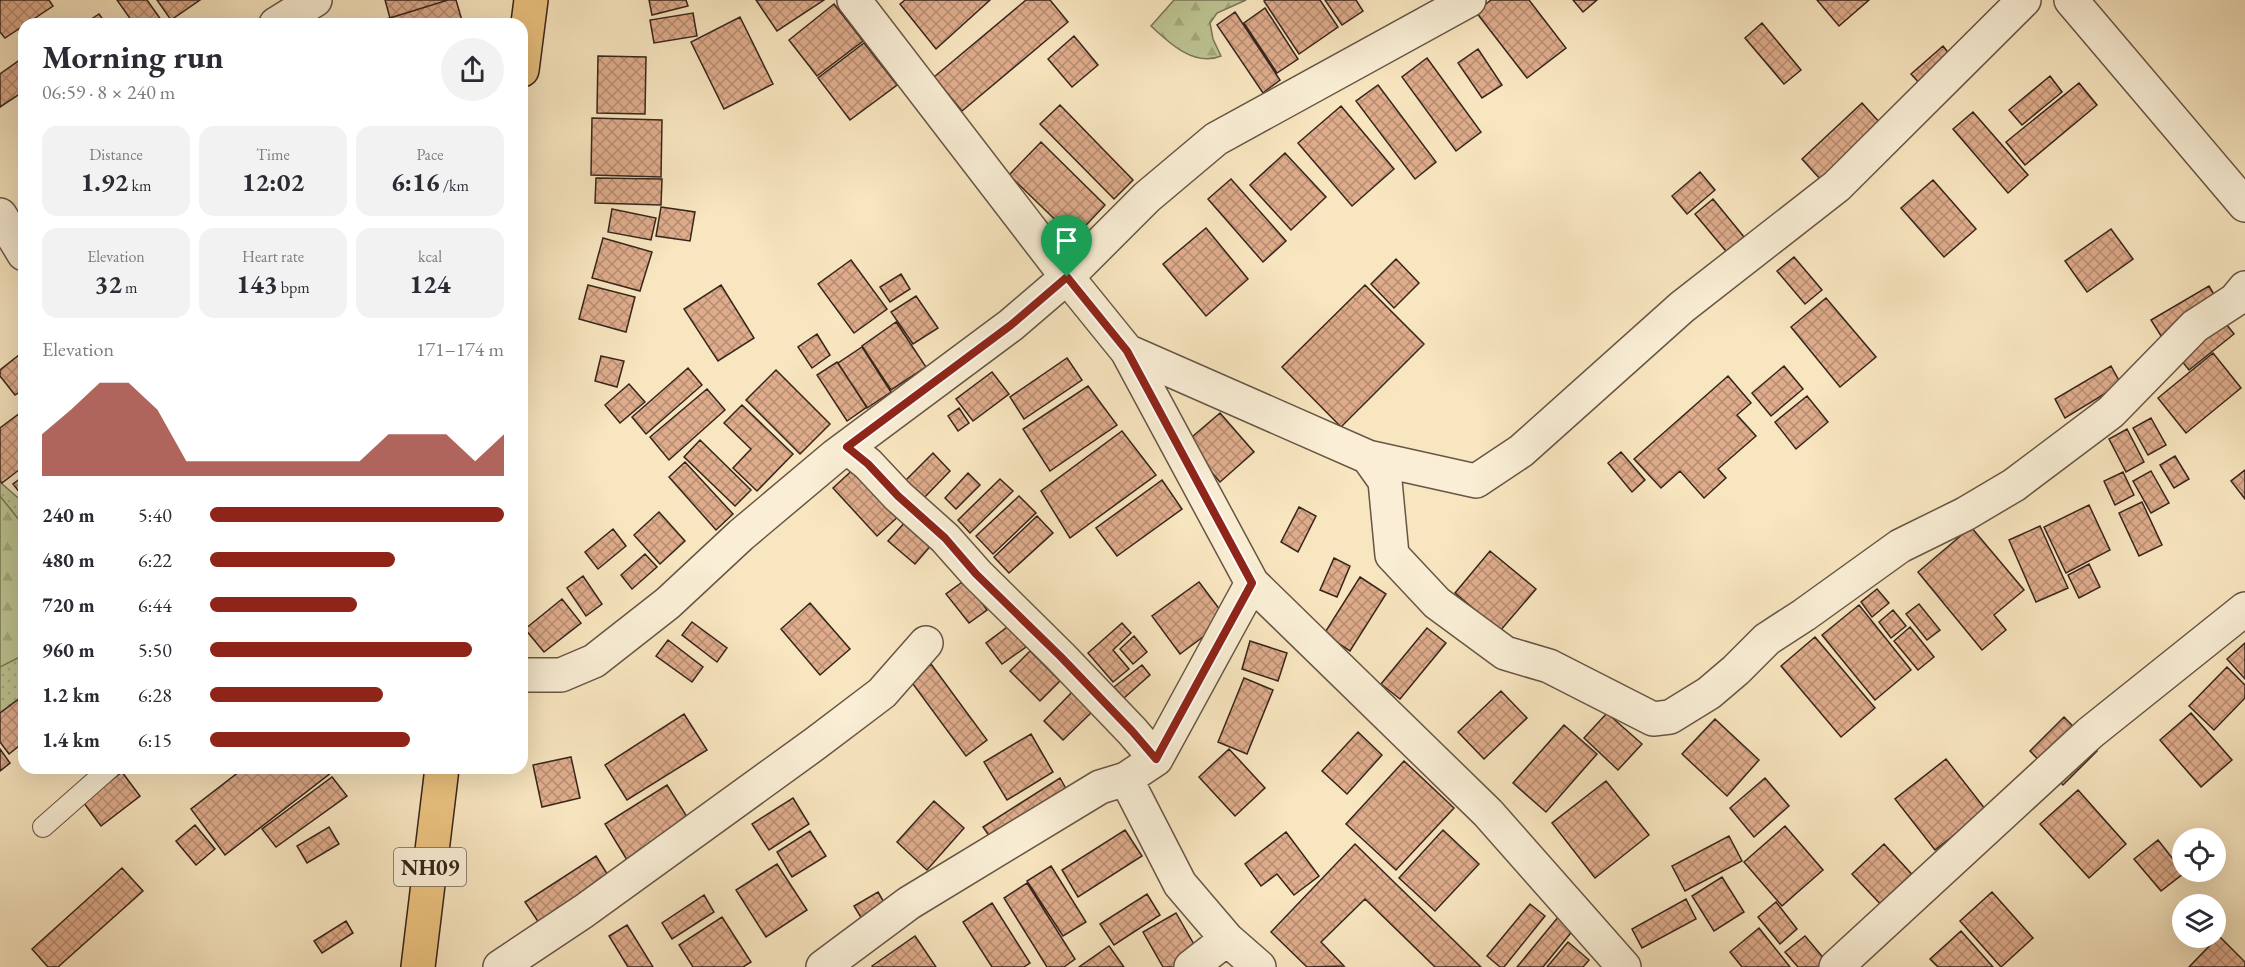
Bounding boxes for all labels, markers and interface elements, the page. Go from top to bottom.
text: Morning run [42,35,224,78]
button: share [441,38,504,101]
text: 06:59 · 8 × 240 m [42,79,175,105]
text: Distance [89,144,143,165]
text: Time [256,144,290,165]
text: Pace [417,144,443,165]
text: 1.92 [81,165,128,199]
text: 12:02 [242,165,304,199]
text: 6:16 [391,165,440,199]
text: km [128,175,151,196]
text: /km [440,175,469,196]
pin [1041,215,1092,277]
icon: arrive [1050,224,1083,257]
text: Elevation [87,246,145,267]
text: Heart rate [242,246,304,267]
text: kcal [418,246,442,267]
text: 32 [94,267,122,301]
text: 143 [236,267,278,301]
text: 124 [409,267,451,301]
text: m [122,277,138,298]
text: bpm [278,277,310,298]
text: Elevation [42,336,114,362]
text: 171–174 m [416,336,504,362]
text: 240 m [42,502,95,528]
text: 5:40 [138,502,172,528]
text: 480 m [42,547,95,573]
text: 6:22 [138,547,172,573]
text: 720 m [42,592,95,618]
text: 6:44 [138,592,172,618]
text: 960 m [42,637,95,663]
text: 5:50 [138,637,172,663]
text: 1.2 km [42,682,100,708]
text: 6:28 [138,682,172,708]
text: 1.4 km [42,727,100,753]
text: 6:15 [138,727,172,753]
map controls [2172,828,2226,948]
button: locate [2172,828,2226,882]
road number: NH09 [394,848,466,886]
button: layers [2172,894,2226,948]

